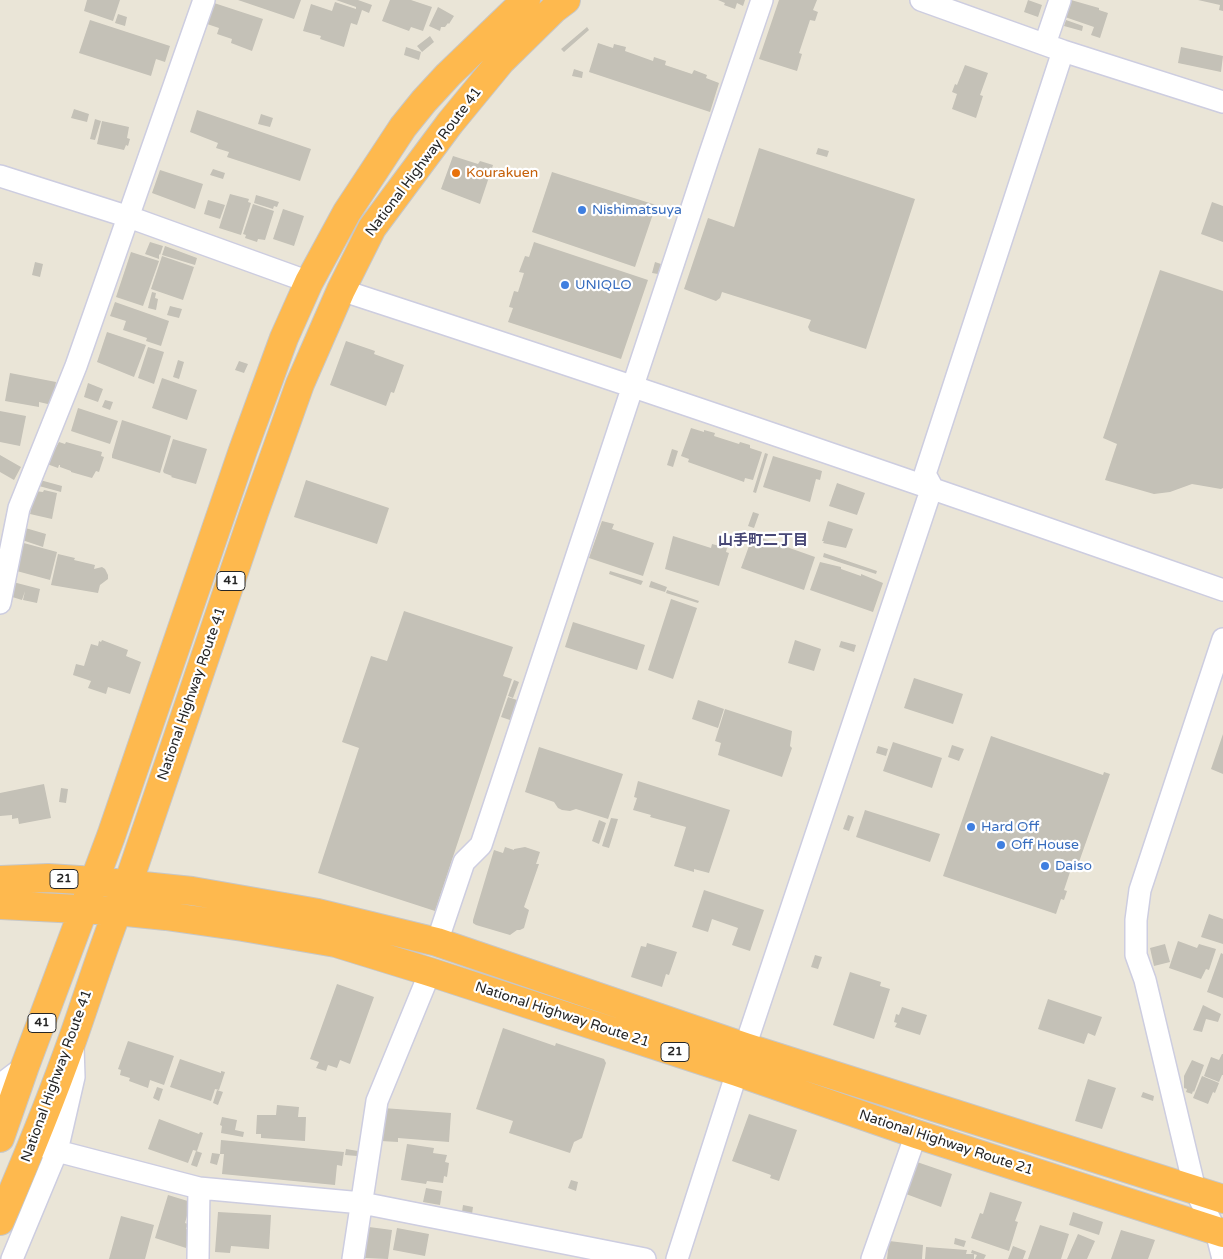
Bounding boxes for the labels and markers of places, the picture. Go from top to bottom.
place label: Kourakuen [466,165,538,181]
marker: Kourakuen [450,167,462,179]
place label: Nishimatsuya [592,202,682,218]
marker: Nishimatsuya [576,204,588,216]
place label: UNIQLO [575,277,632,293]
marker: UNIQLO [559,279,571,291]
place label: Hard Off [981,819,1039,835]
marker: Hard Off [965,821,977,833]
place label: Off House [1011,837,1079,853]
marker: Off House [995,839,1007,851]
place label: Daiso [1055,858,1092,874]
marker: Daiso [1039,860,1051,872]

